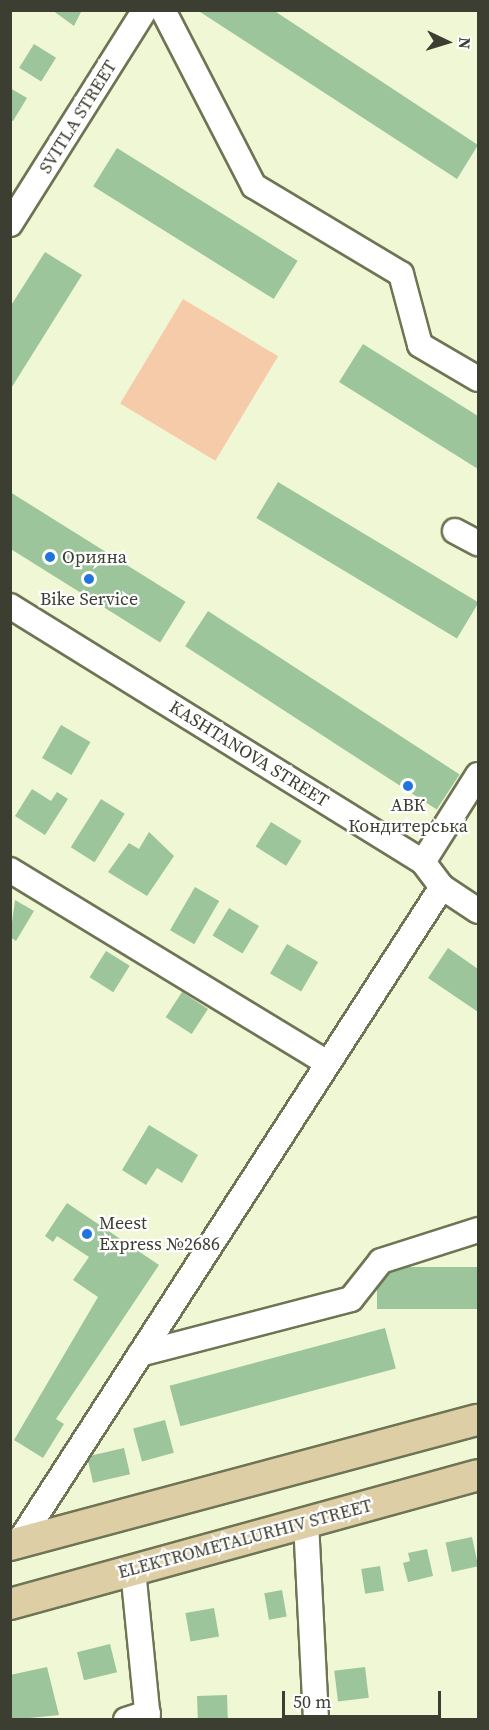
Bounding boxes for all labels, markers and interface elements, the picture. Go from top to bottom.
north arrow [417,12,477,72]
text: N [454,37,476,50]
street label: SVITLA STREET [35,56,121,178]
place label: Орияна [62,546,127,568]
marker: Орияна [43,550,57,564]
marker: Bike Service [82,572,96,586]
place label: Bike Service [40,588,138,610]
street label: KASHTANOVA STREET [165,696,333,812]
marker: АВК Кондитерська [401,779,415,793]
place label: АВК Кондитерська [348,795,468,838]
place label: Meest Express №2686 [99,1213,220,1256]
marker: Meest Express №2686 [80,1227,94,1241]
street label: ELEKTROMETALURHIV STREET [115,1495,375,1583]
scale bar [285,1679,444,1717]
text: 50 m [293,1689,331,1714]

